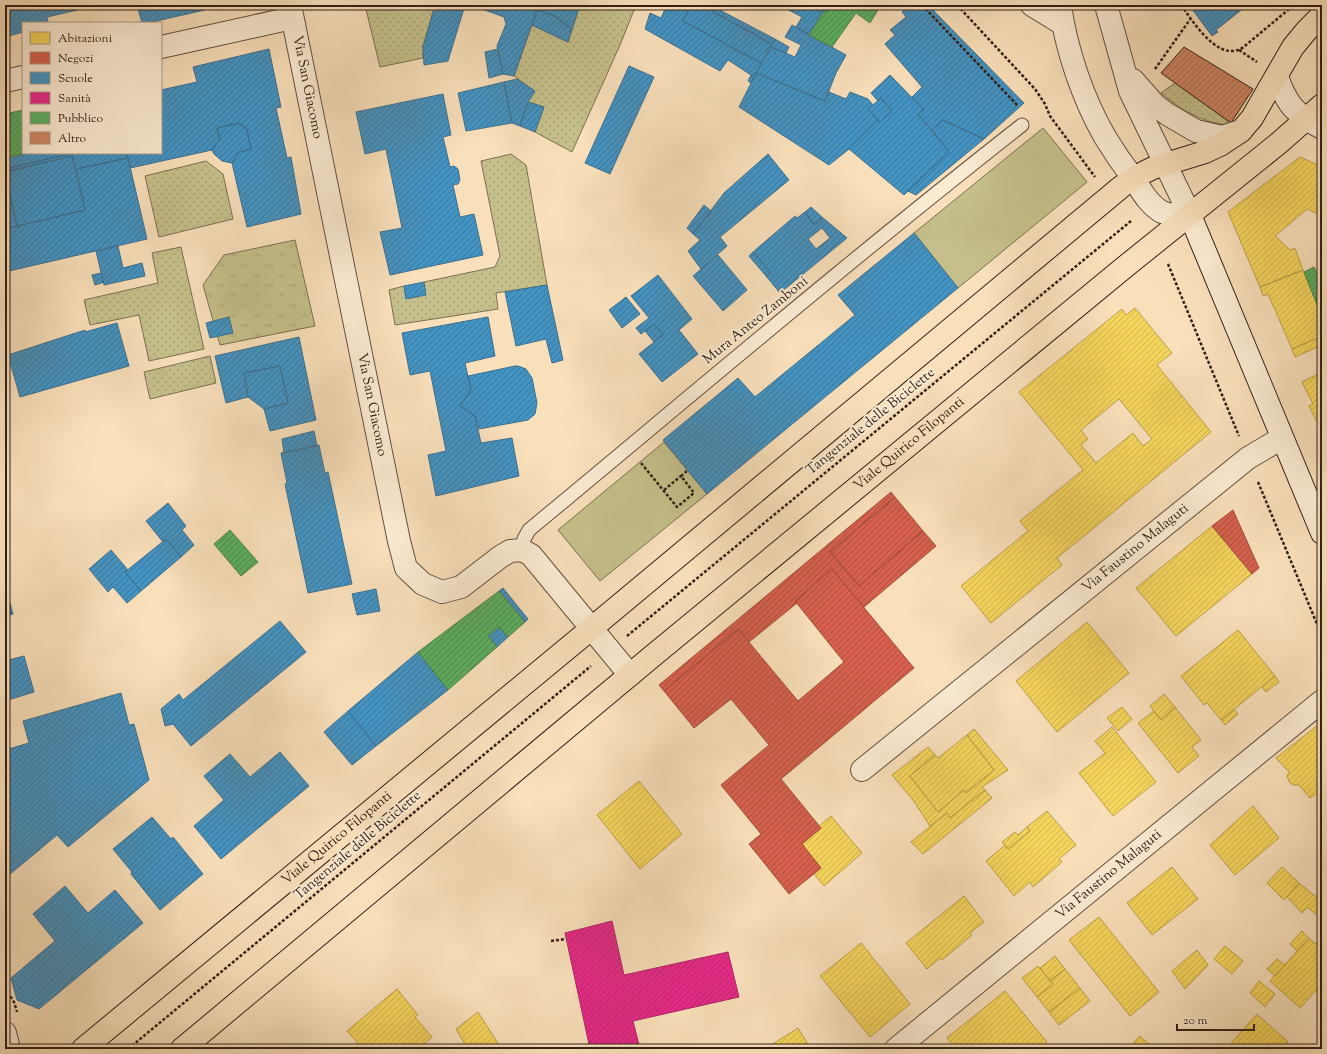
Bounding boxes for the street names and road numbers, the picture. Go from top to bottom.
street label: Via San Giacomo [286,34,327,141]
street label: Mura Anteo Zamboni [699,272,813,370]
street label: Via San Giacomo [351,351,392,459]
street label: Tangenziale delle Biciclette [802,364,940,480]
street label: Viale Quirico Filopanti [850,393,969,496]
street label: Via Faustino Malaguti [1078,499,1193,598]
street label: Viale Quirico Filopanti [278,787,397,890]
street label: Tangenziale delle Biciclette [290,787,426,905]
street label: Via Faustino Malaguti [1051,825,1166,925]

